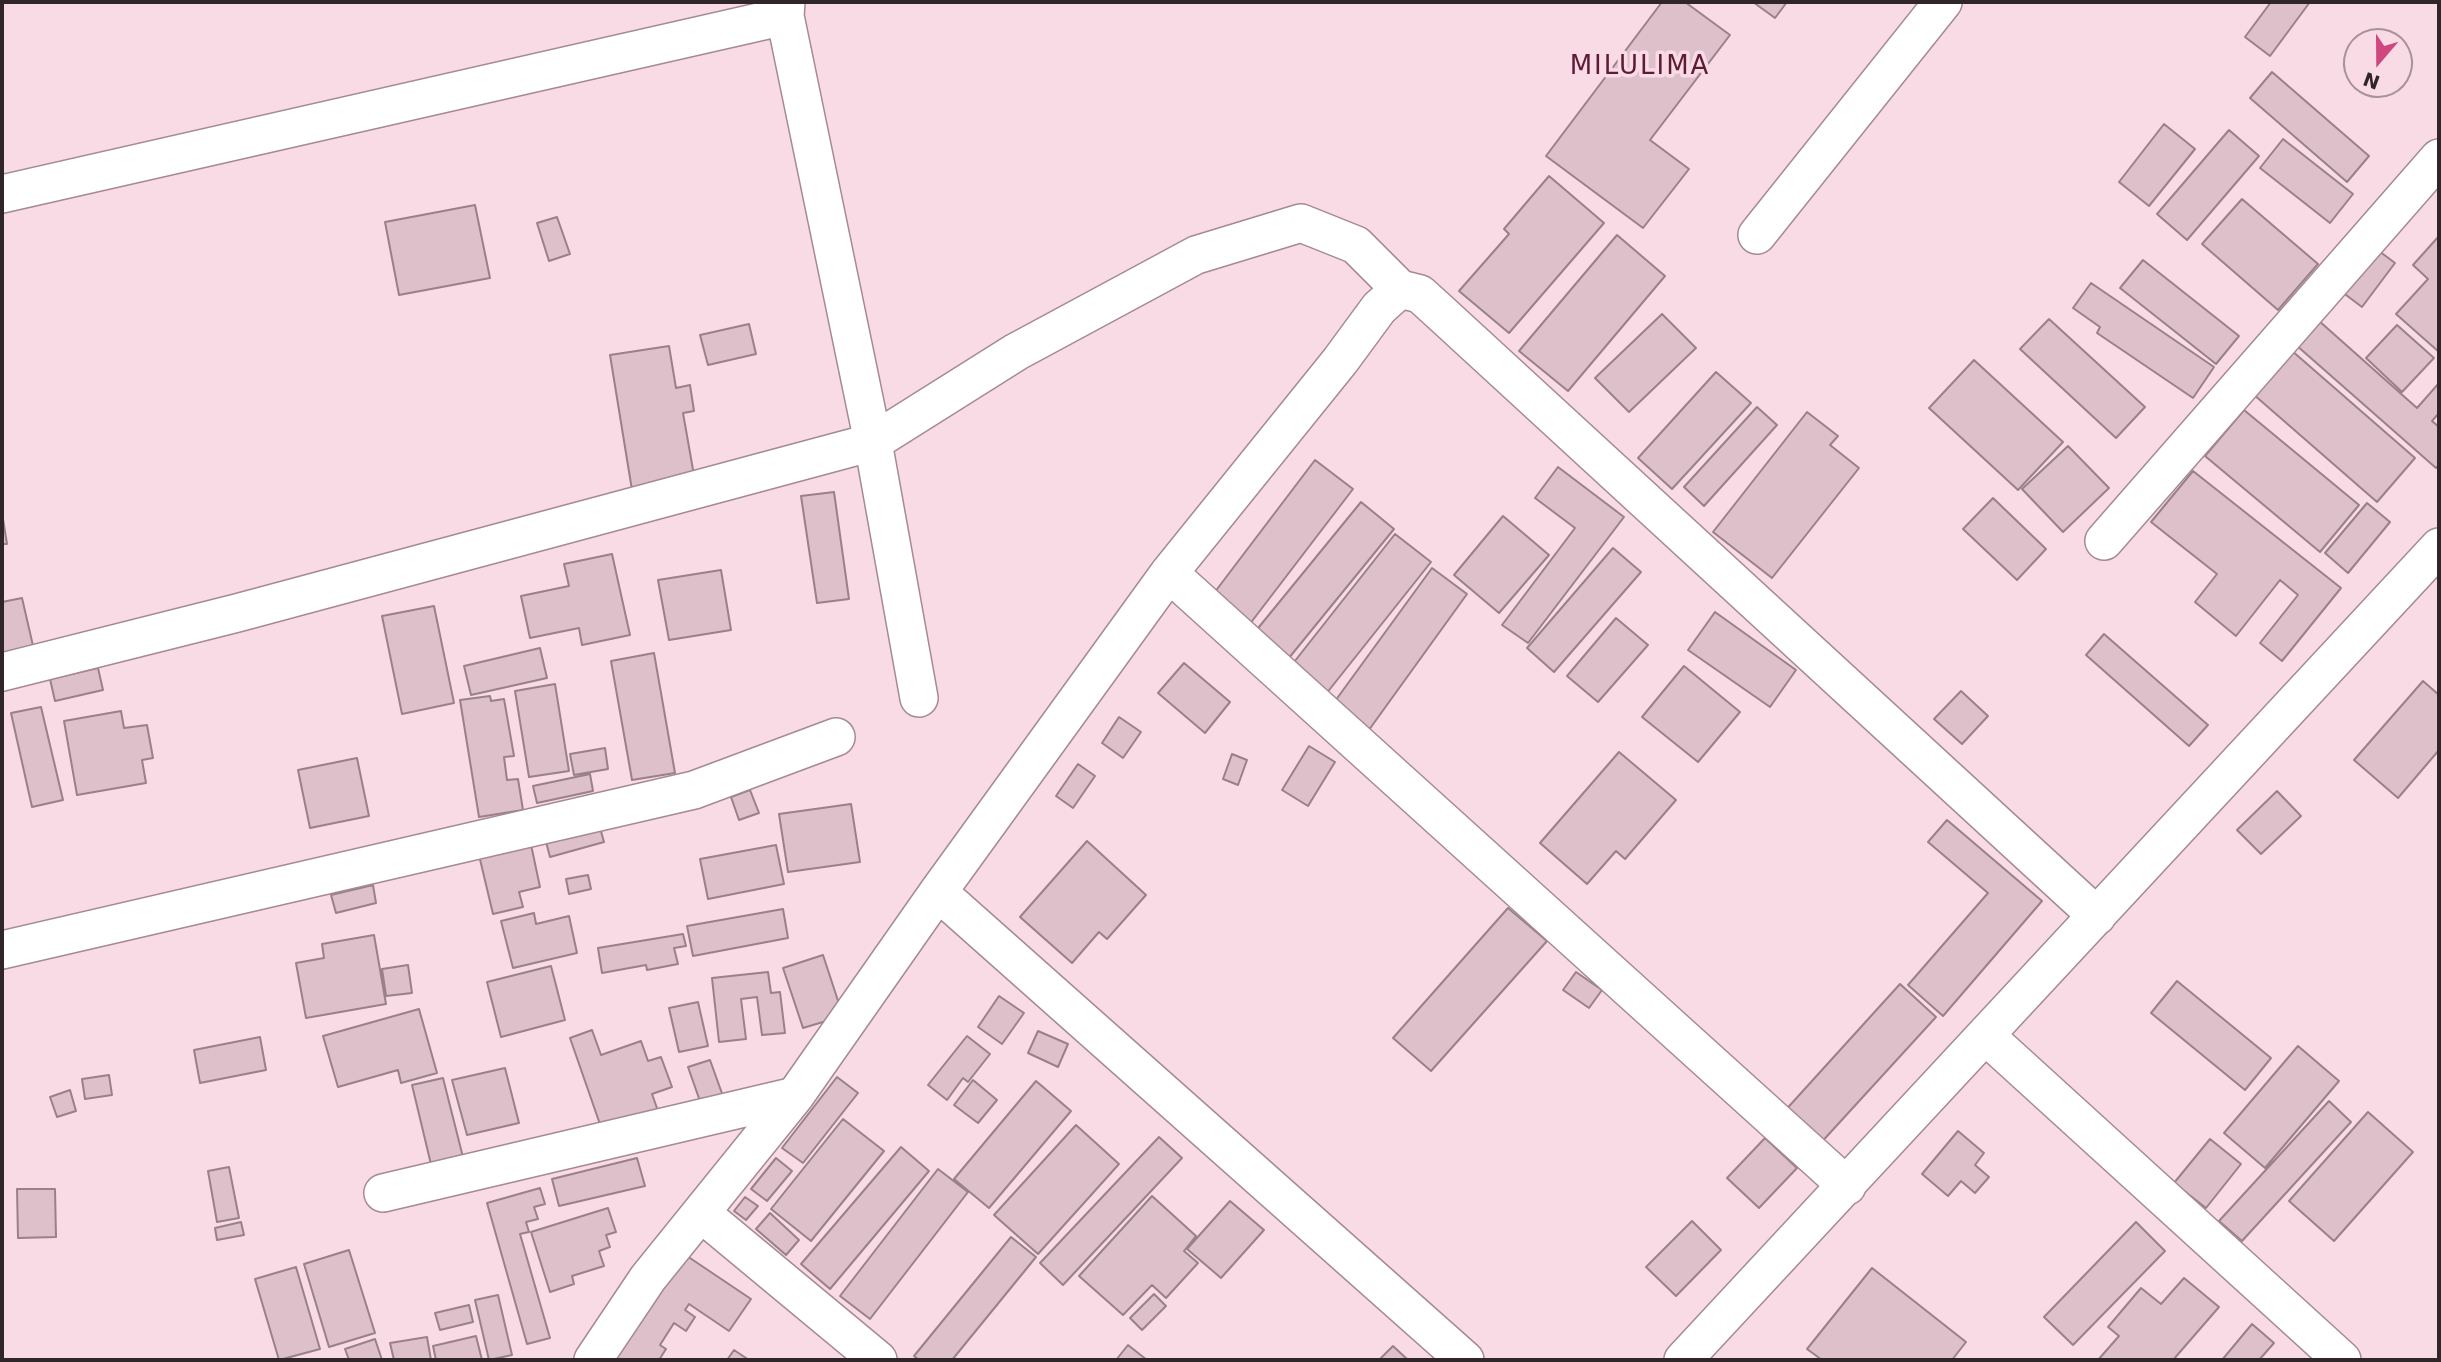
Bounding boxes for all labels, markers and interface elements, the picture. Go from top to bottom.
north arrow [2343,28,2413,98]
district label: MILULIMA [1571,51,1709,83]
text: N [2360,68,2383,94]

